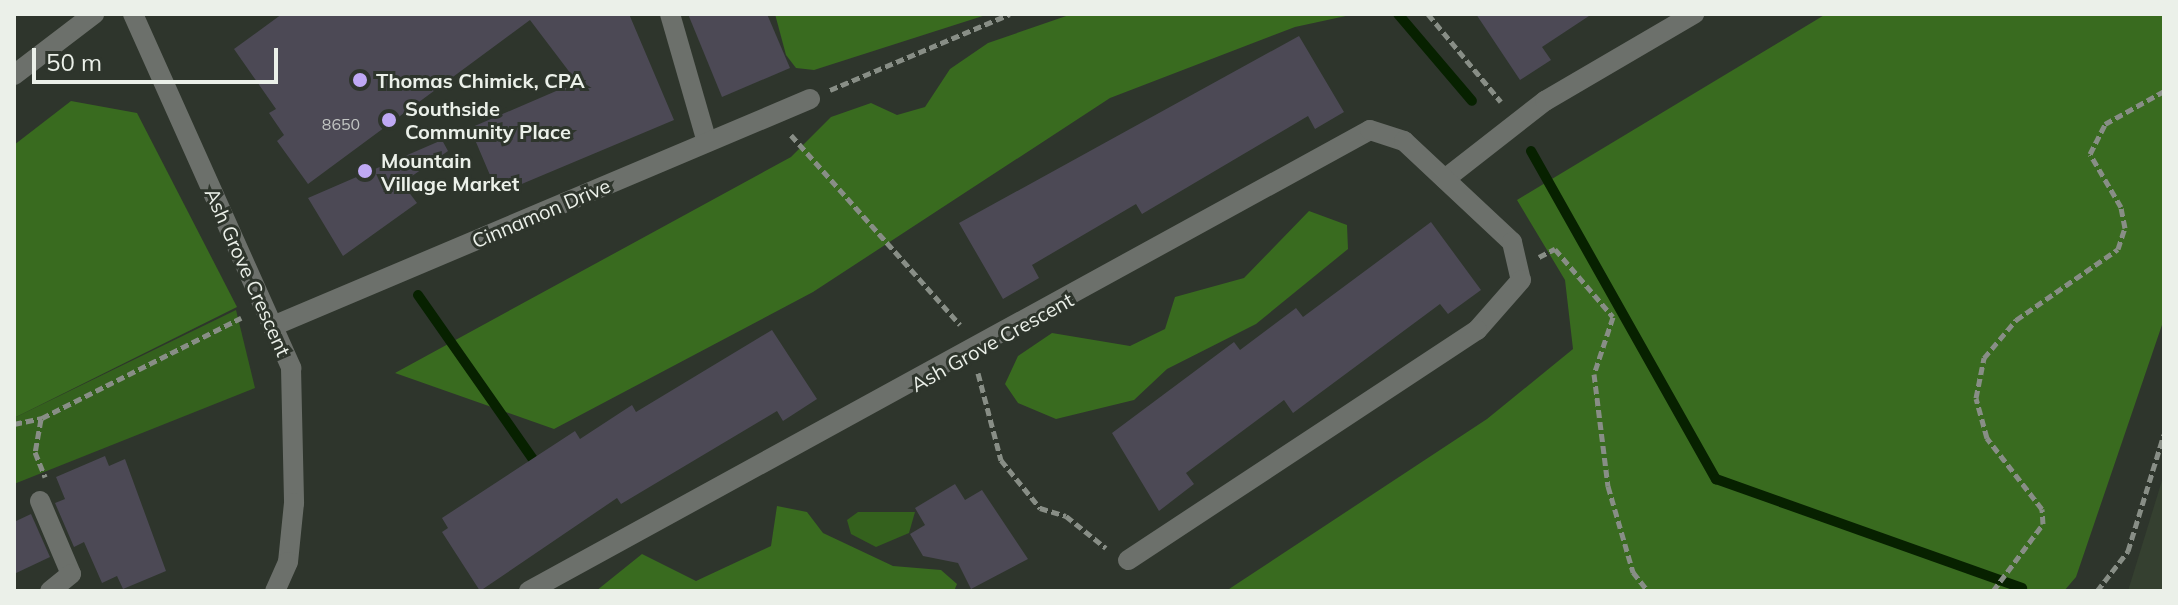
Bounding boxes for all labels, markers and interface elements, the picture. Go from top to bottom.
scale bar [36,32,282,82]
text: 50 m [46,47,102,77]
place label: Thomas Chimick, CPA [376,68,585,92]
marker: Thomas Chimick, CPA [351,71,369,89]
place label: Southside Community Place [405,96,571,143]
marker: Southside Community Place [380,111,398,129]
house number: 8650 [322,114,360,134]
place label: Mountain Village Market [381,148,519,195]
marker: Mountain Village Market [356,162,374,180]
street label: Cinnamon Drive [468,173,614,253]
street label: Ash Grove Crescent [200,184,296,360]
street label: Ash Grove Crescent [907,287,1077,397]

